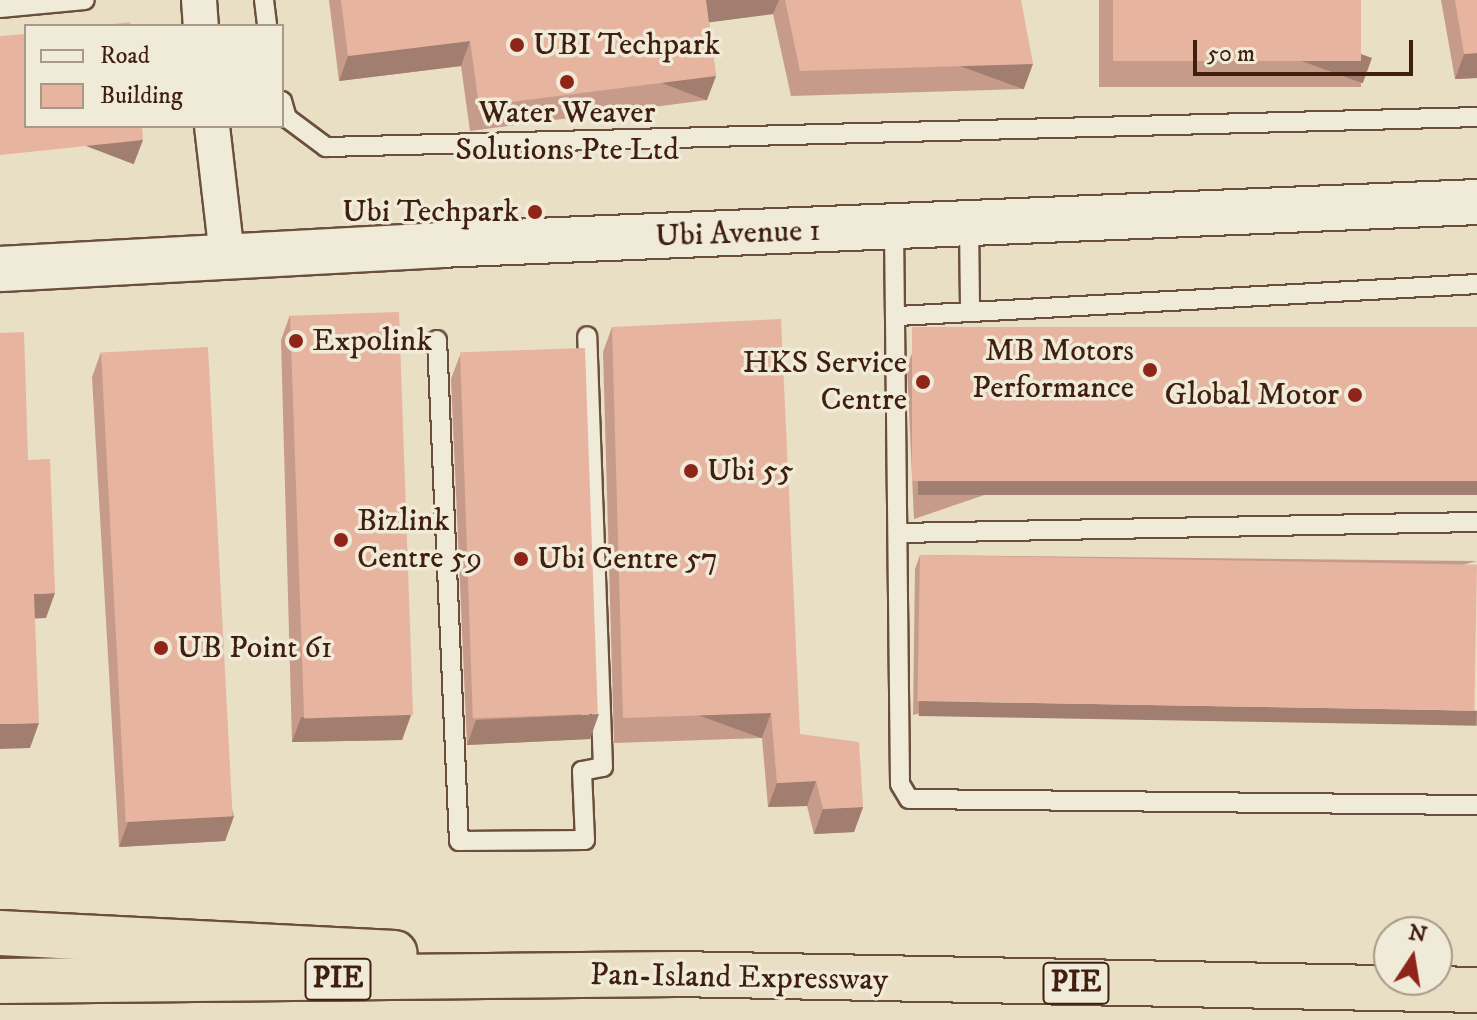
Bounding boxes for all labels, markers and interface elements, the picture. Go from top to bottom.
legend [24,24,284,128]
scale bar [1197,24,1417,74]
place label: UBI Techpark [533,26,720,64]
marker: UBI Techpark [508,36,526,54]
text: 50 m [1207,39,1255,69]
text: Road [100,41,150,71]
marker: Water Weaver Solutions Pte Ltd [558,73,576,91]
text: Building [100,81,183,111]
place label: Water Weaver Solutions Pte Ltd [455,95,679,170]
place label: Ubi Techpark [342,193,519,231]
marker: Ubi Techpark [526,203,544,221]
street label: Ubi Avenue 1 [655,212,821,256]
place label: Expolink [312,322,432,360]
marker: Expolink [287,332,305,350]
place label: MB Motors Performance [972,333,1134,408]
place label: HKS Service Centre [742,345,907,420]
marker: MB Motors Performance [1141,361,1159,379]
marker: HKS Service Centre [914,373,932,391]
place label: Global Motor [1165,376,1339,414]
marker: Global Motor [1346,386,1364,404]
place label: Ubi 55 [707,452,794,490]
marker: Ubi 55 [682,462,700,480]
place label: Bizlink Centre 59 [357,503,482,578]
marker: Bizlink Centre 59 [332,531,350,549]
place label: Ubi Centre 57 [537,540,718,578]
marker: Ubi Centre 57 [512,550,530,568]
place label: UB Point 61 [177,629,333,667]
marker: UB Point 61 [152,639,170,657]
north arrow [1373,916,1453,996]
text: N [1406,919,1429,949]
road number: PIE [304,953,372,1005]
street label: Pan-Island Expressway [590,956,888,1000]
road number: PIE [1042,957,1110,1009]

